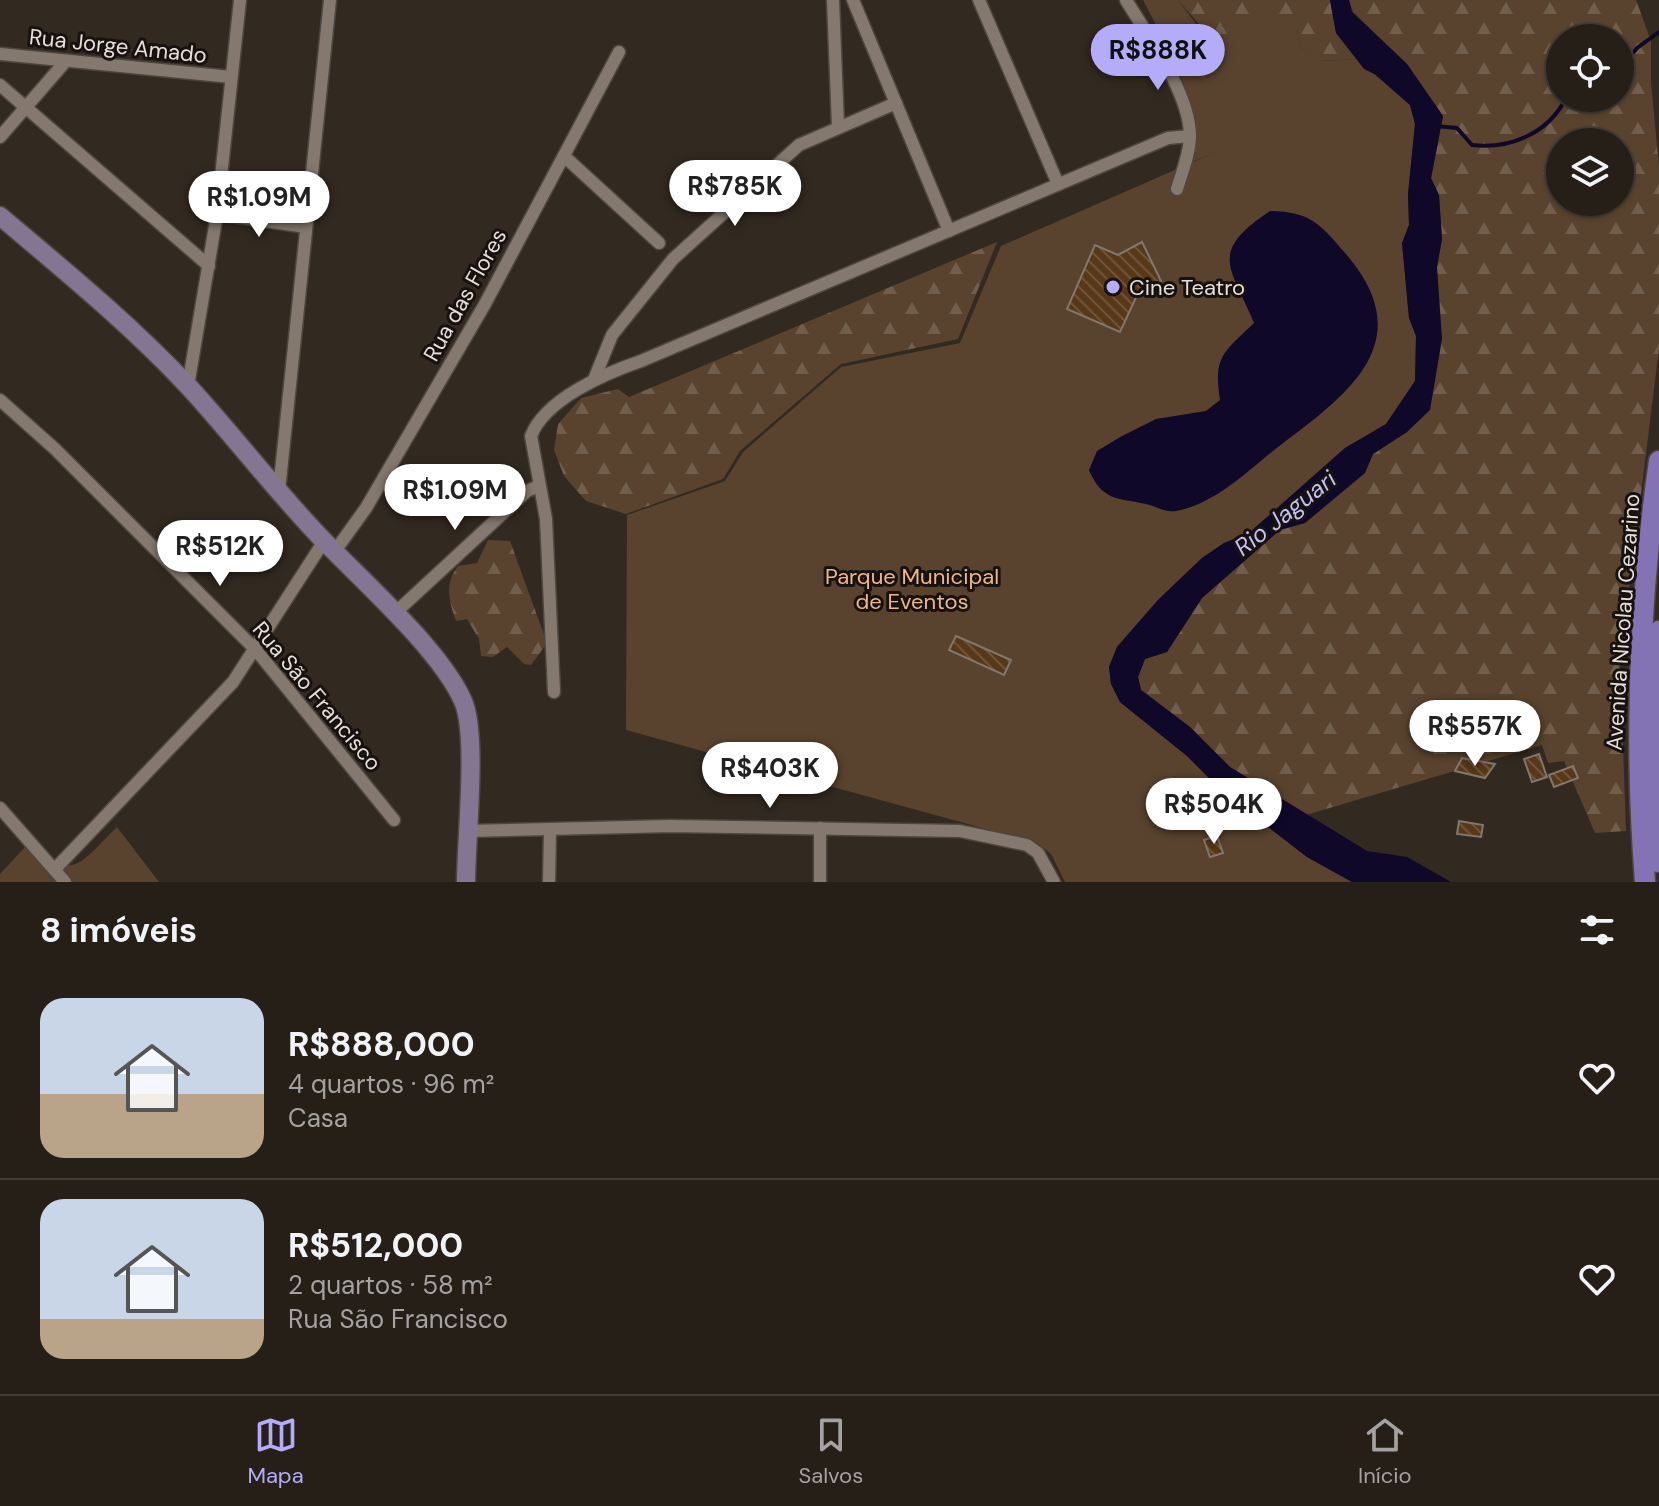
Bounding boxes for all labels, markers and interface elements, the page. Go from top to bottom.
street label: Rua Jorge Amado [28,22,208,70]
pin: R$888K [1093,24,1223,92]
map controls [1546,24,1634,216]
button: locate [1546,24,1634,112]
text: R$888K [1109,33,1207,67]
button: layers [1546,128,1634,216]
pin: R$785K [670,160,800,228]
text: R$785K [687,169,783,203]
pin: R$1.09M [185,171,333,239]
text: R$1.09M [207,180,311,214]
street label: Rua das Flores [417,224,513,366]
place label: Cine Teatro [1129,273,1245,302]
marker: Cine Teatro [1104,278,1122,296]
water label: Rio Jaguari [1228,463,1343,563]
pin: R$1.09M [381,464,529,532]
text: R$1.09M [403,473,507,507]
street label: Avenida Nicolau Cezarino [1600,493,1646,751]
pin: R$512K [155,520,285,588]
text: R$512K [175,529,265,563]
park label: Parque Municipal de Eventos [825,562,999,616]
street label: Rua São Francisco [246,615,388,777]
pin: R$557K [1410,700,1540,768]
text: R$557K [1427,709,1523,743]
pin: R$403K [705,742,835,810]
text: R$403K [720,751,820,785]
pin: R$504K [1149,778,1279,846]
text: R$504K [1164,787,1264,821]
text: 8 imóveis [40,908,197,953]
icon: filters [1575,908,1619,952]
text: R$888,000 [288,1022,475,1067]
icon: home [104,1030,200,1126]
icon: heart [1575,1056,1619,1100]
text: 4 quartos · 96 m² [288,1067,494,1101]
text: Casa [288,1101,348,1135]
text: R$512,000 [288,1223,463,1268]
icon: home [104,1231,200,1327]
icon: heart [1575,1257,1619,1301]
text: 2 quartos · 58 m² [288,1268,492,1302]
text: Rua São Francisco [288,1302,508,1336]
tab: Mapa [247,1413,304,1490]
tab: Salvos [798,1413,863,1490]
tab: Início [1358,1413,1412,1490]

